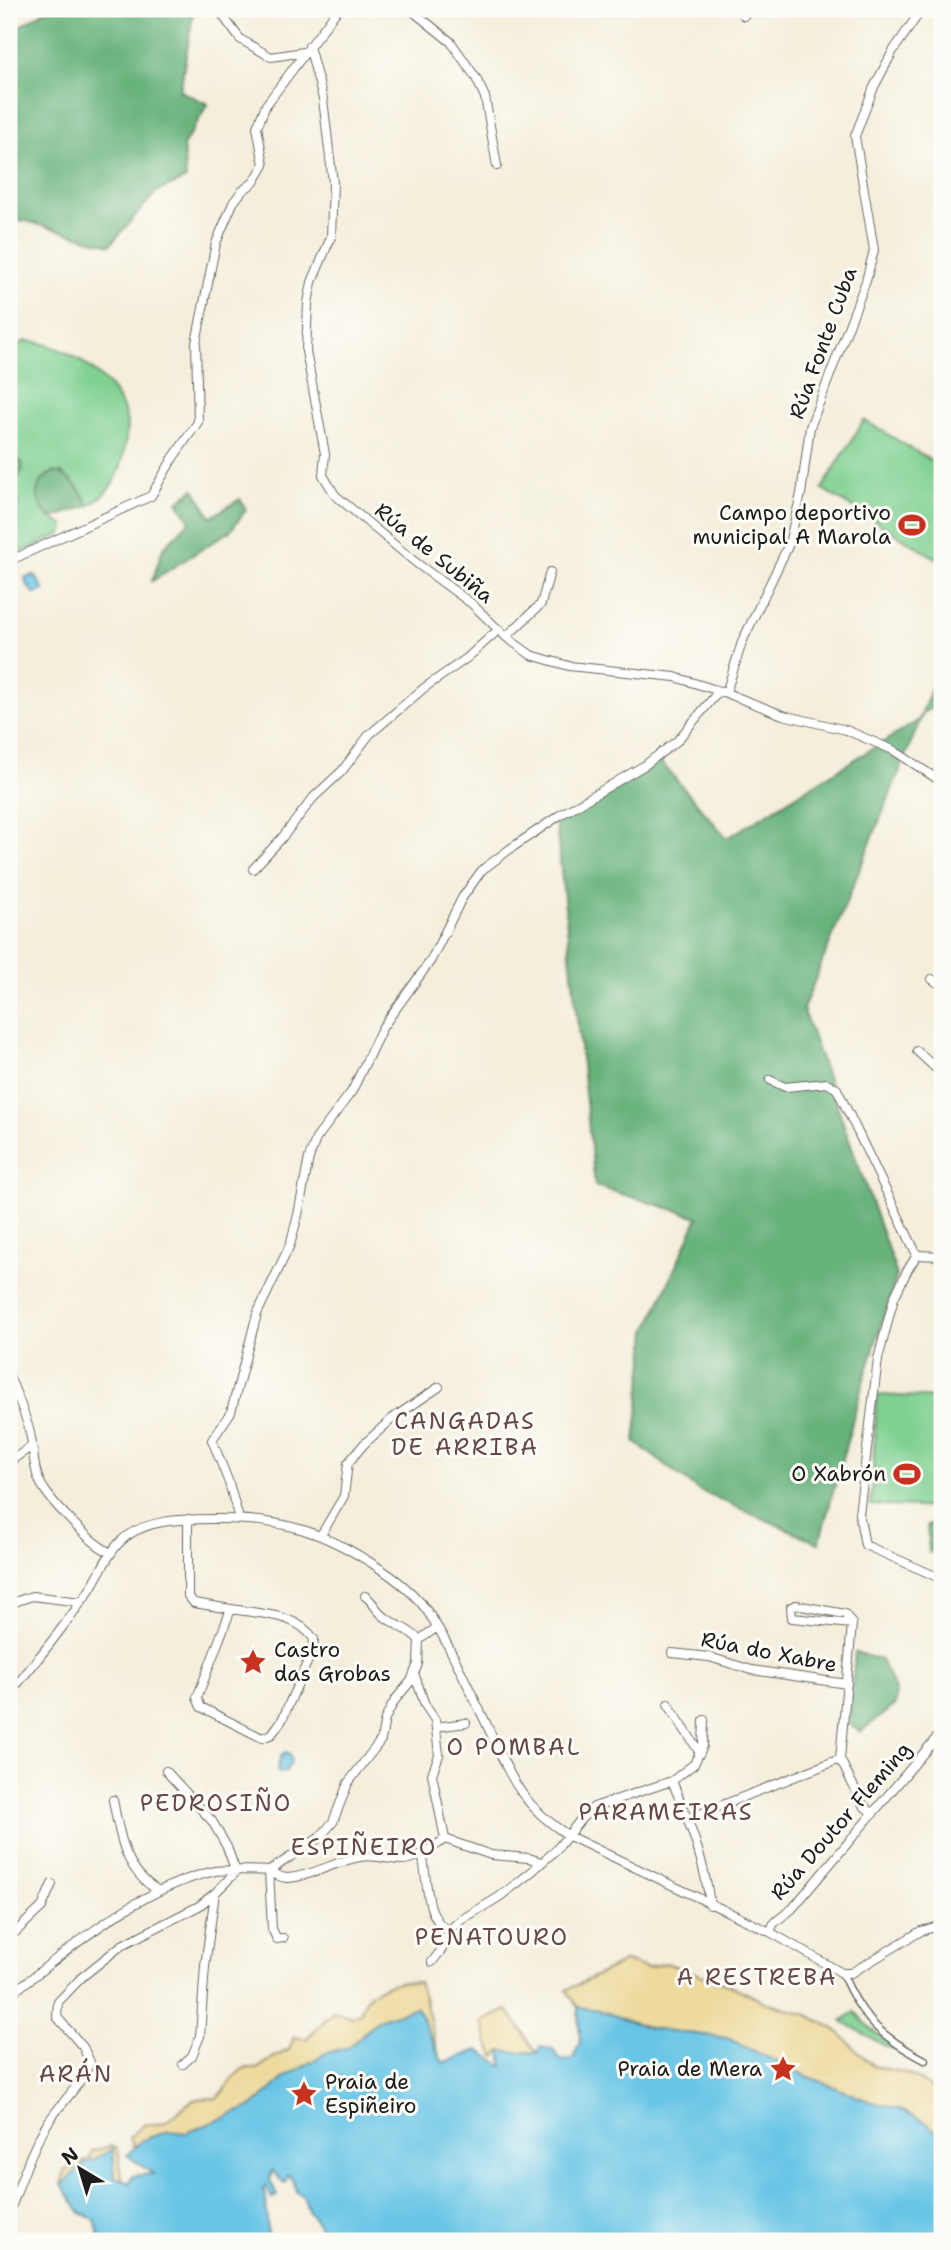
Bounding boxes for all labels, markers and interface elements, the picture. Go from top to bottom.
street label: Rúa Fonte Cuba [783,263,863,423]
street label: Rúa de Subiña [369,496,499,610]
place label: Campo deportivo municipal A Marola [692,499,891,551]
sports icon: Campo deportivo municipal A Marola [897,510,927,540]
district label: CANGADAS DE ARRIBA [391,1406,539,1462]
sports icon: O Xabrón [892,1459,922,1489]
place label: O Xabrón [791,1460,886,1488]
street label: Rúa do Xabre [699,1625,839,1679]
place label: Castro das Grobas [274,1636,391,1688]
place icon: Castro das Grobas [238,1647,268,1677]
district label: O POMBAL [446,1732,582,1762]
street label: Rúa Doutor Fleming [765,1736,917,1906]
district label: PEDROSIÑO [140,1787,292,1818]
district label: PARAMEIRAS [578,1797,754,1827]
district label: ESPIÑEIRO [291,1831,437,1862]
district label: PENATOURO [415,1922,569,1952]
district label: A RESTREBA [677,1962,837,1992]
place icon: Praia de Mera [768,2054,798,2084]
place label: Praia de Mera [618,2055,762,2083]
district label: ARÁN [39,2058,113,2089]
place label: Praia de Espiñeiro [325,2068,417,2120]
place icon: Praia de Espiñeiro [289,2079,319,2109]
north arrow [46,2134,116,2204]
text: N [56,2142,83,2170]

